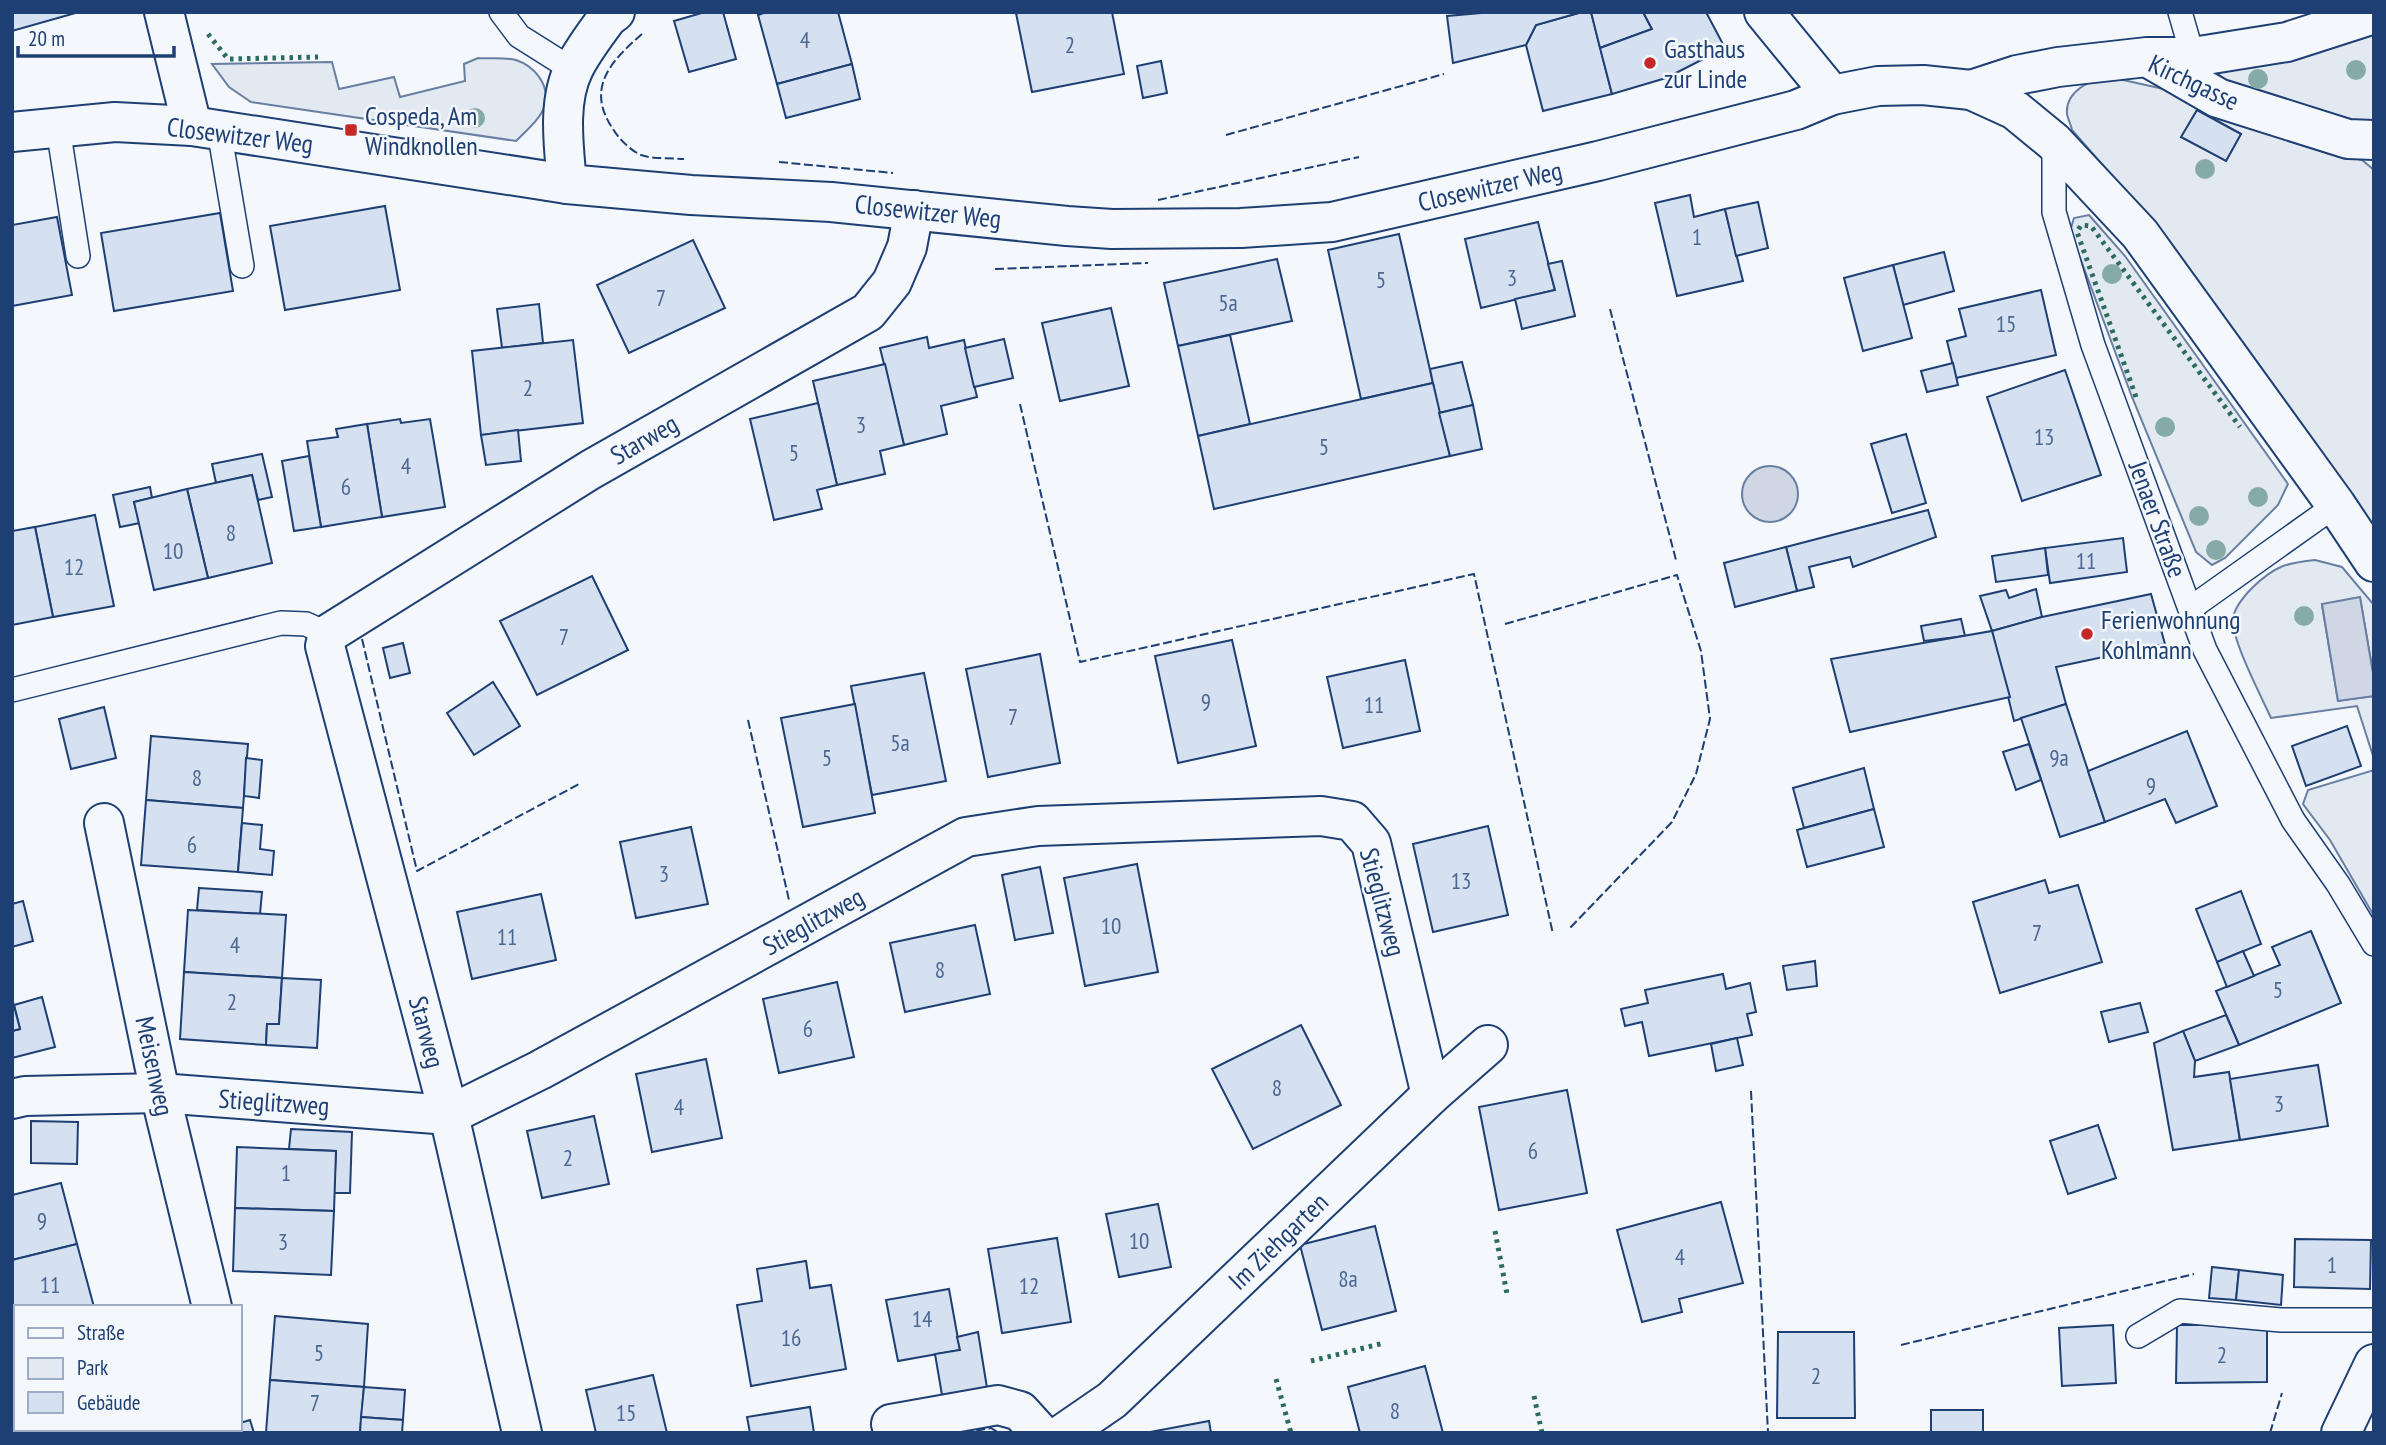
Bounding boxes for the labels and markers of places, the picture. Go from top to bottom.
place label: Gasthaus zur Linde [1664,32,1747,95]
marker: Gasthaus zur Linde [1642,55,1658,71]
place label: Cospeda, Am Windknollen [365,99,478,162]
marker: Cospeda, Am Windknollen [343,122,359,138]
place label: Ferienwohnung Kohlmann [2101,603,2241,666]
marker: Ferienwohnung Kohlmann [2079,626,2095,642]

